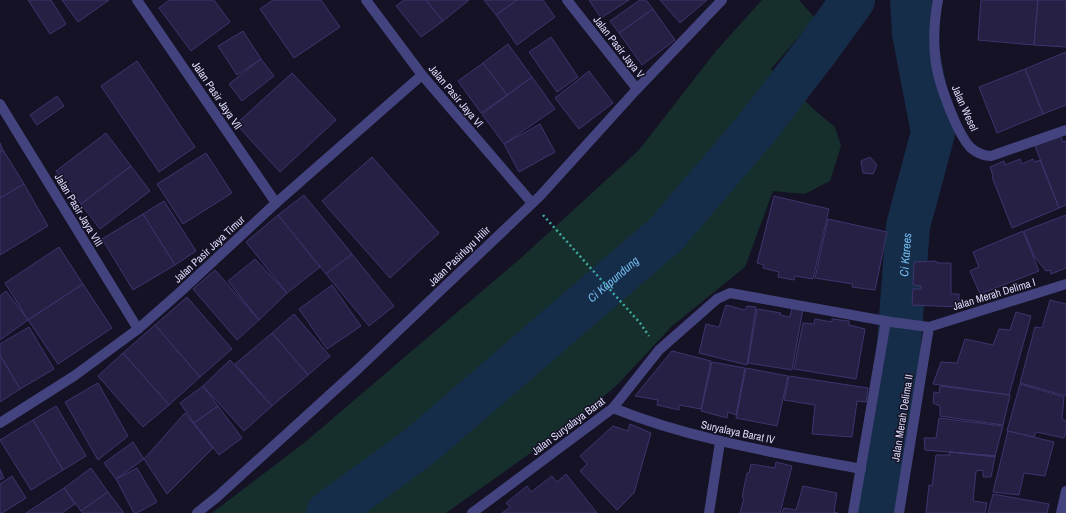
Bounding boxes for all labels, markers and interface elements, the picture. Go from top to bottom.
street label: Jalan Pasir Jaya V [590,13,648,81]
street label: Jalan Pasir Jaya Vll [189,58,245,132]
street label: Jalan Pasir Jaya Vl [426,62,486,130]
street label: Jalan Wesel [949,83,981,133]
street label: Jalan Pasir Jaya VIII [52,171,106,249]
street label: Jalan Pasir Jaya Timur [170,212,248,286]
street label: Jalan Pasirluyu Hilir [425,223,493,289]
water label: Ci Karees [896,232,915,277]
water label: Ci Kapundung [584,252,643,306]
street label: Jalan Merah Delima I [951,275,1037,313]
street label: Jalan Merah Delima II [888,373,916,463]
street label: Jalan Suryalaya Barat [529,394,608,458]
street label: Suryalaya Barat IV [700,417,776,447]

